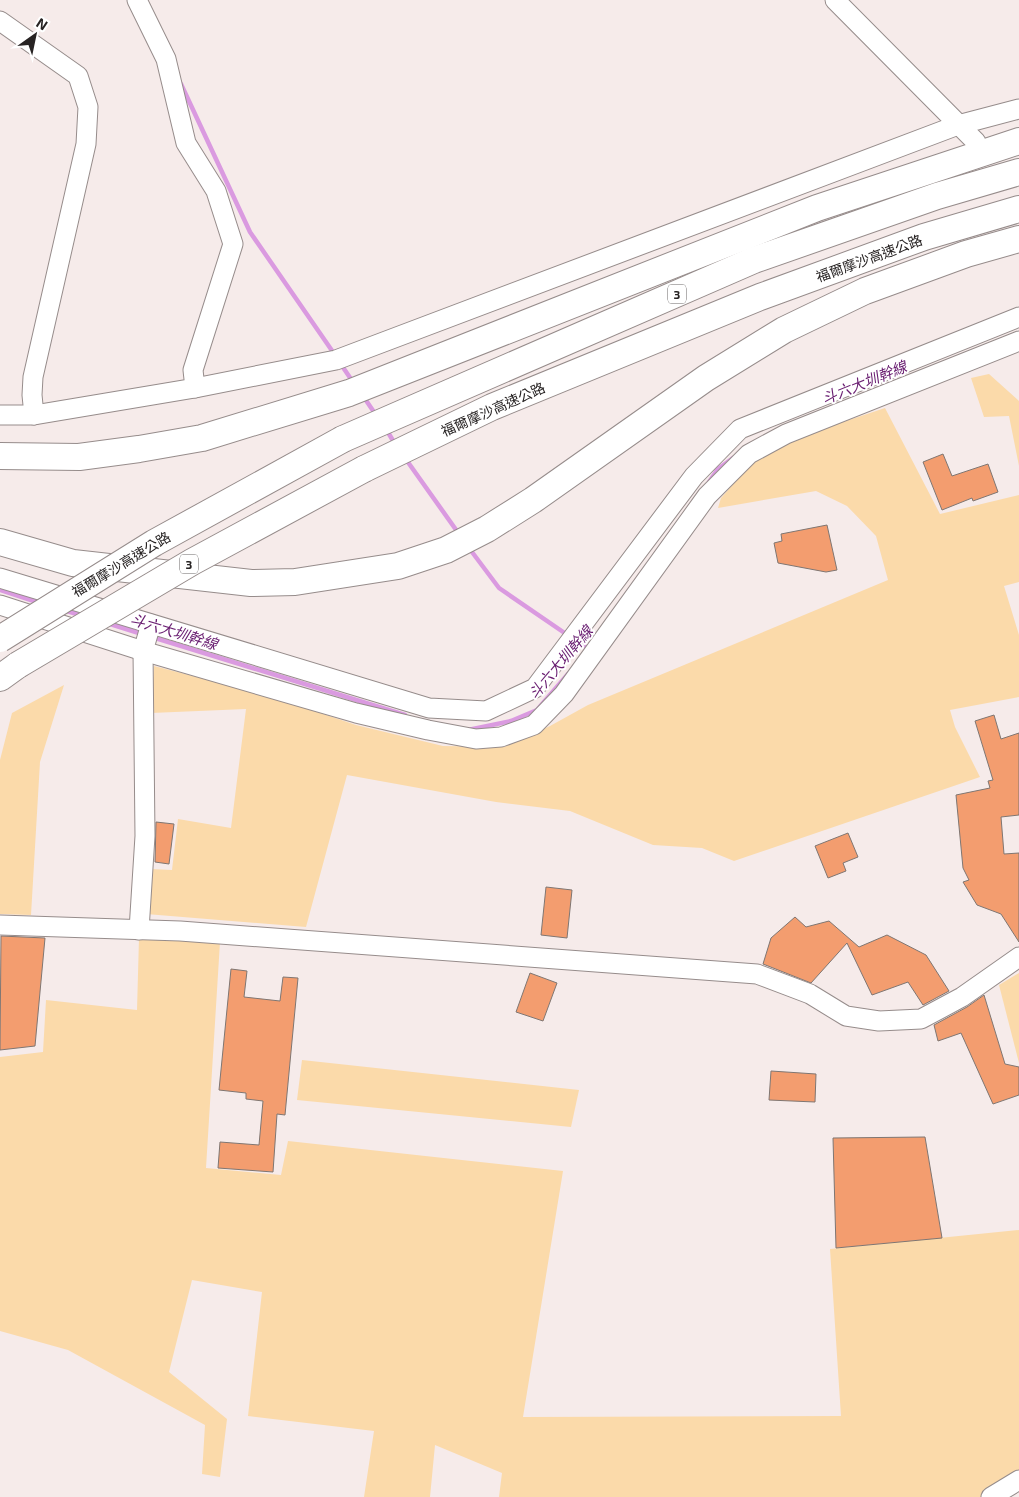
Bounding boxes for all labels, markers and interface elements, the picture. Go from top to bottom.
north arrow [10,10,60,60]
text: N [33,14,51,34]
street label: 福爾摩沙高速公路 [813,231,925,285]
road number: 3 [668,284,686,304]
water label: 斗六大圳幹線 [819,356,911,407]
street label: 福爾摩沙高速公路 [438,378,548,440]
street label: 福爾摩沙高速公路 [69,528,173,600]
road number: 3 [180,554,198,574]
water label: 斗六大圳幹線 [128,609,222,653]
water label: 斗六大圳幹線 [524,620,597,702]

